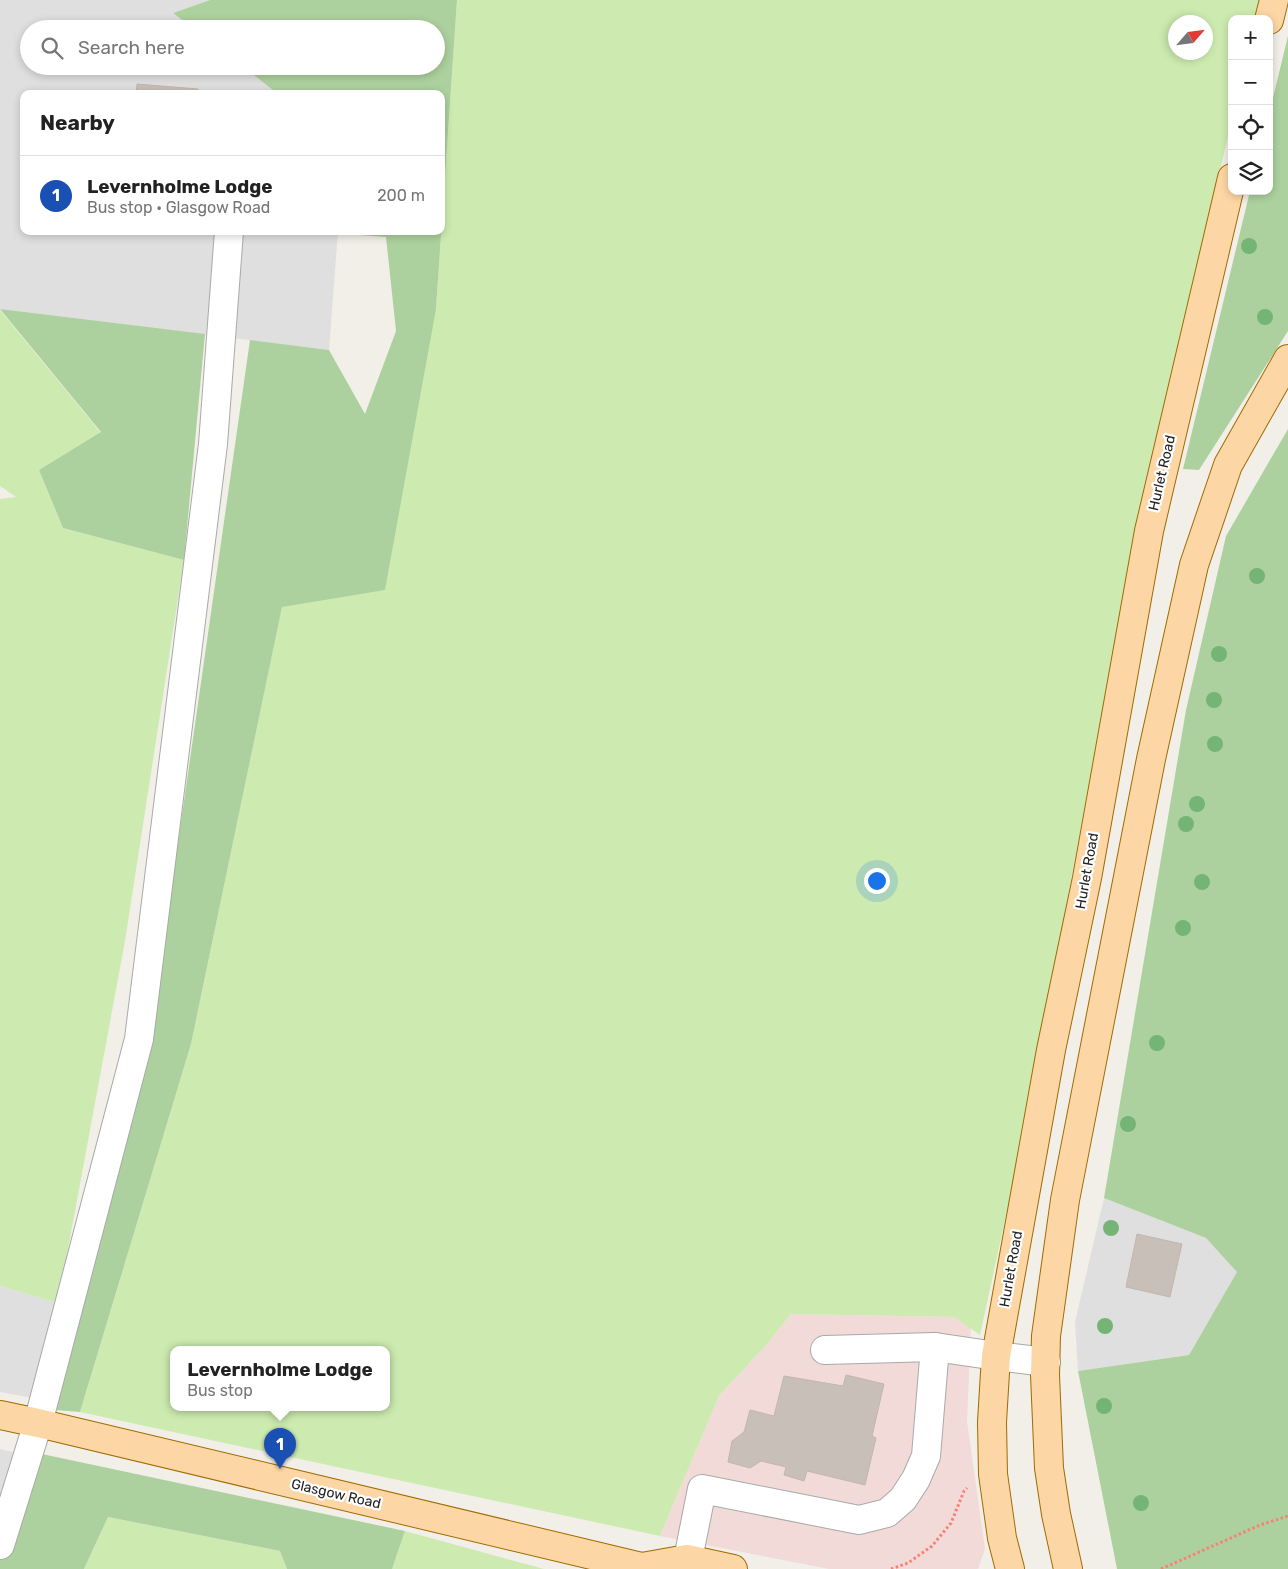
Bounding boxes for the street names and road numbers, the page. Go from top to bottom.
street label: Hurlet Road [1145,434,1179,512]
street label: Hurlet Road [1072,832,1102,910]
street label: Hurlet Road [996,1230,1026,1308]
street label: Glasgow Road [289,1475,383,1513]

